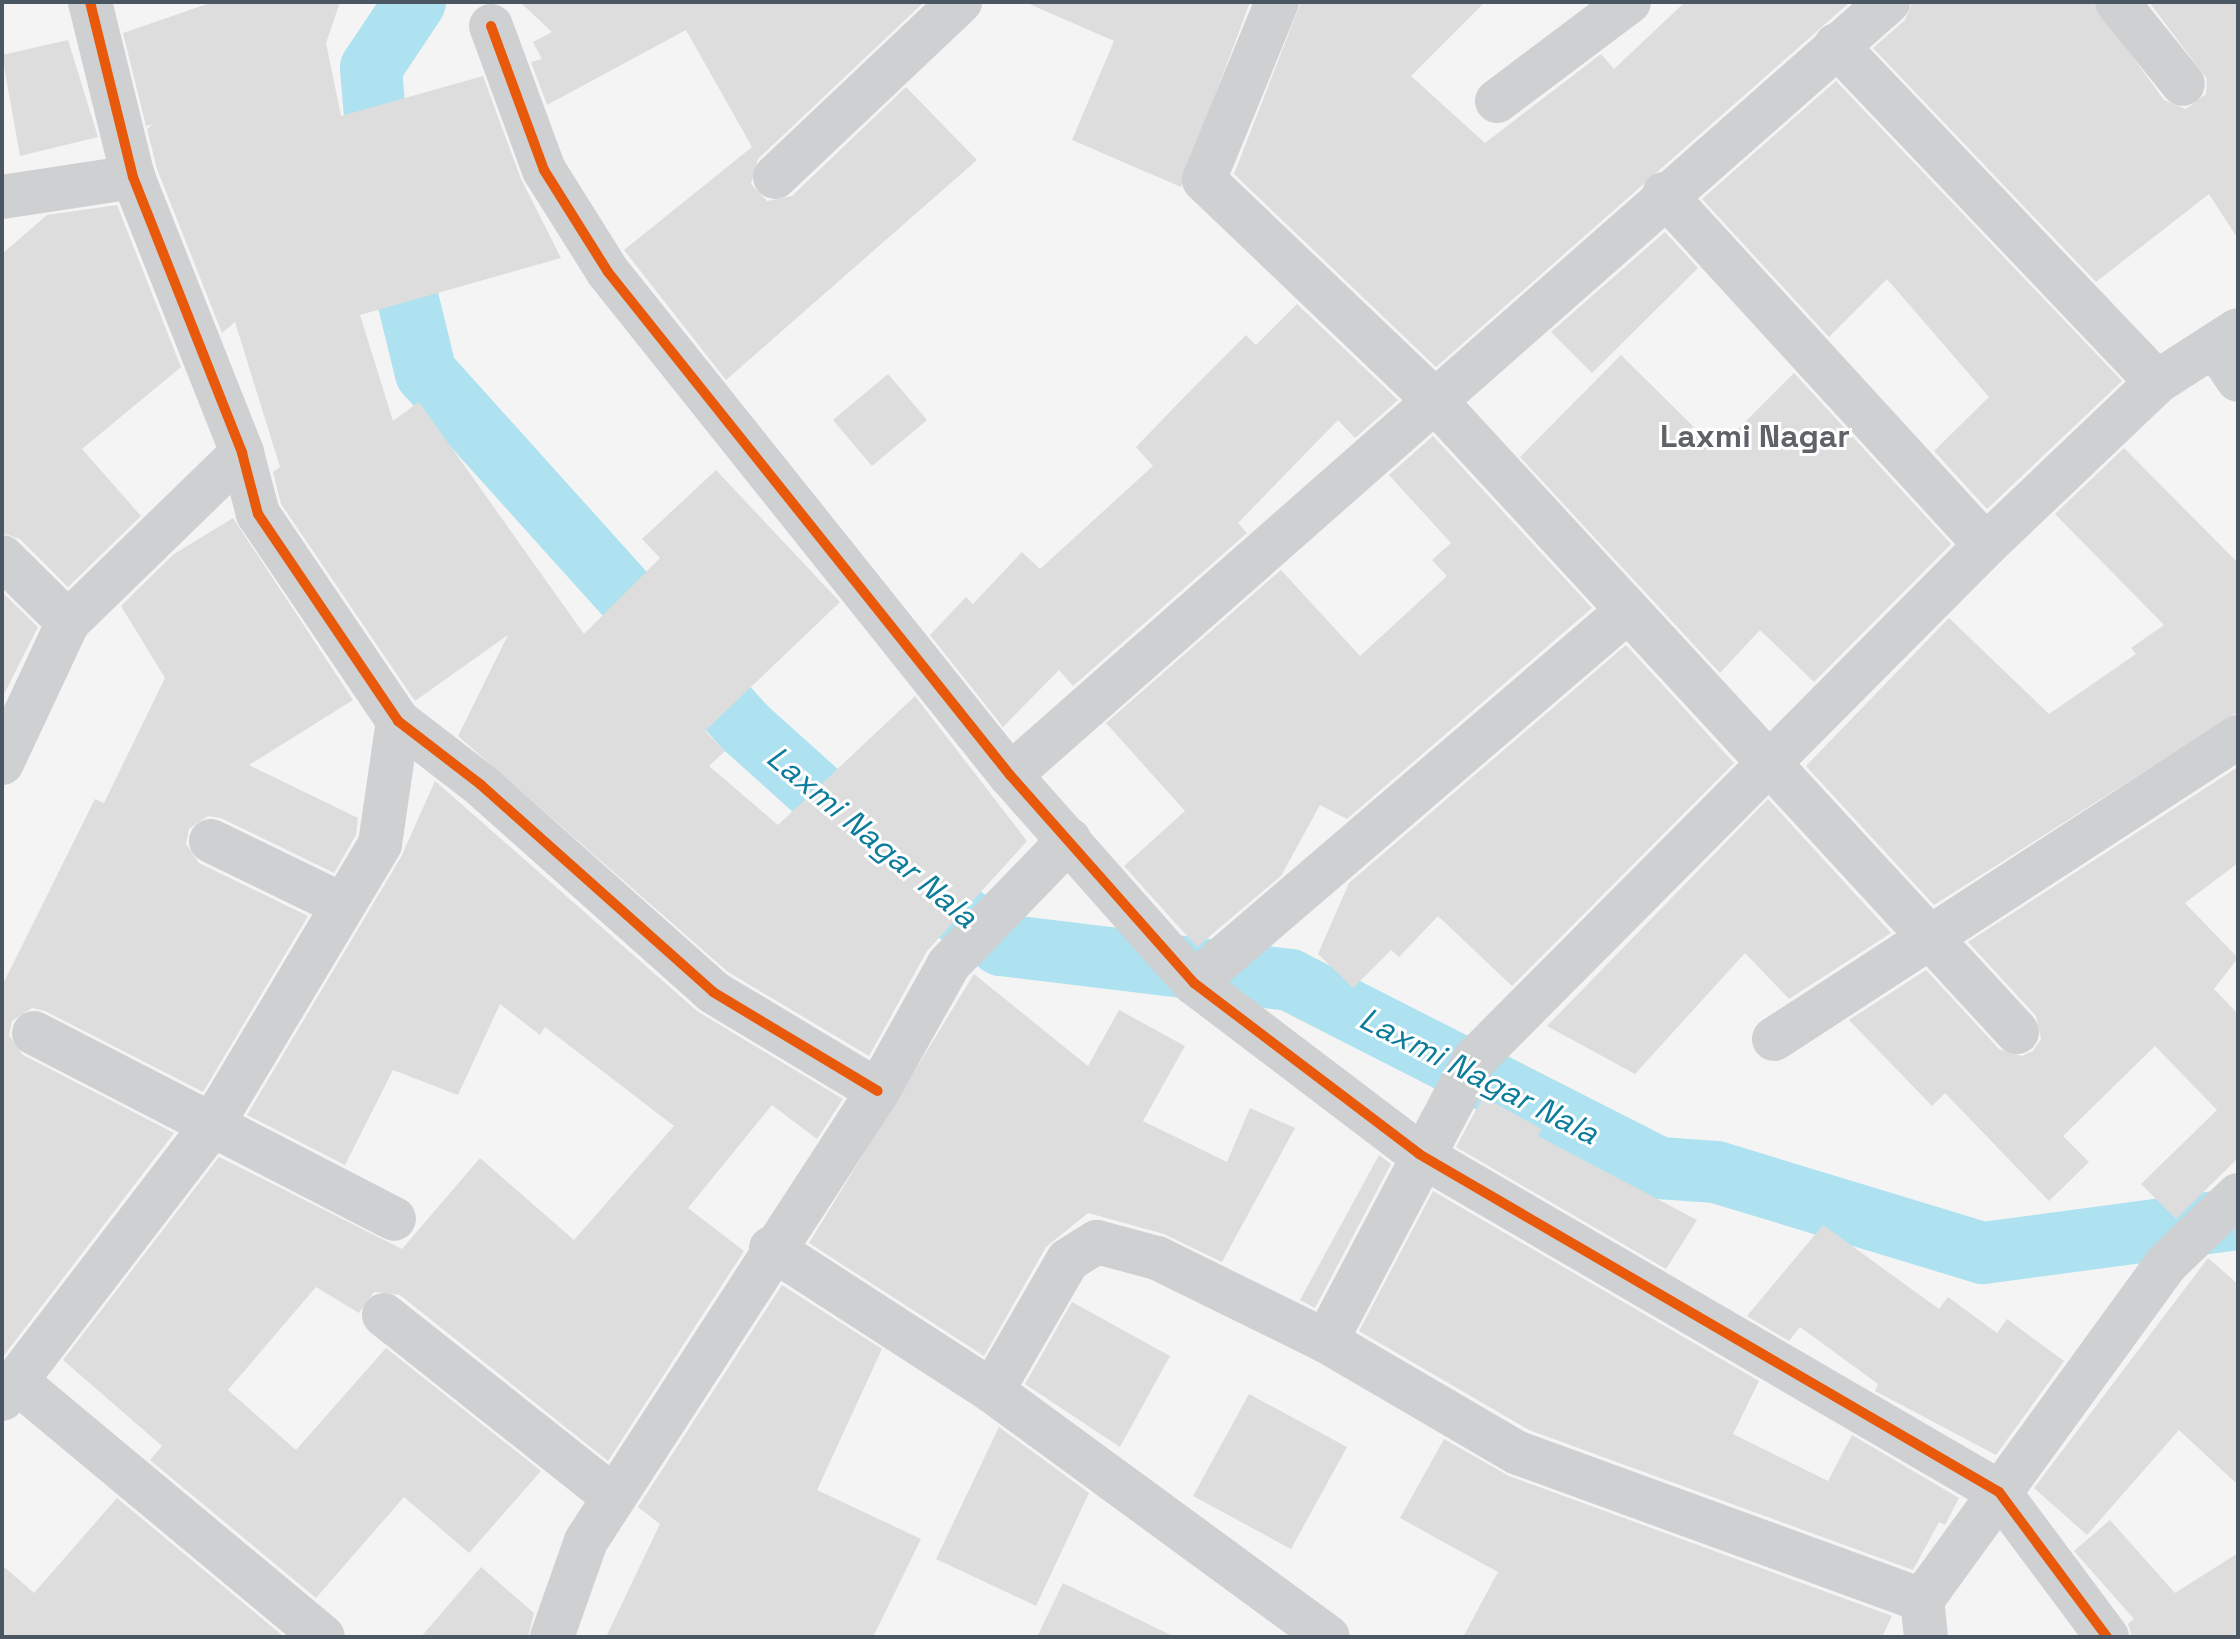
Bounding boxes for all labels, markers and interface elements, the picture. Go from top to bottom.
district label: Laxmi Nagar [1660,417,1850,455]
water label: Laxmi Nagar Nala [759,738,985,936]
water label: Laxmi Nagar Nala [1353,999,1605,1153]

